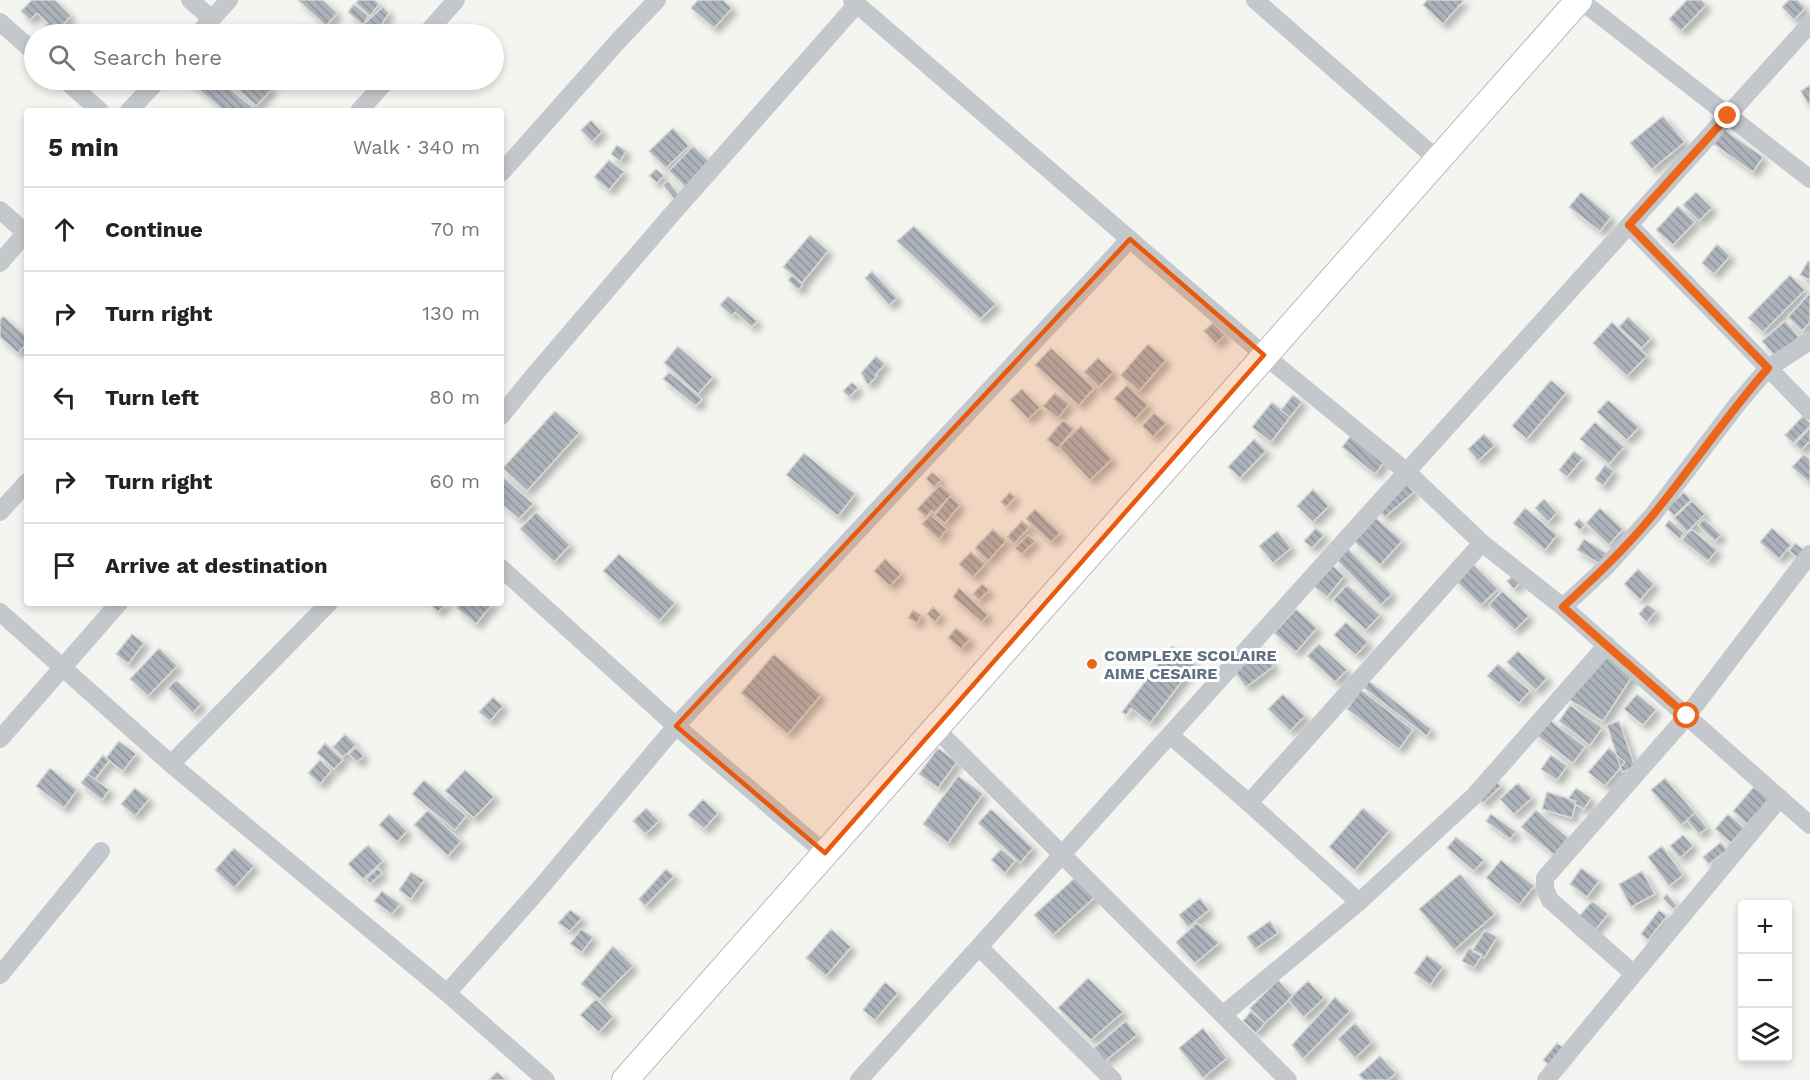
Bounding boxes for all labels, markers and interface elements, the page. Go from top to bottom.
search box [24,24,504,90]
icon: search [45,41,78,74]
text: Search here [93,45,222,70]
route end [1714,102,1740,128]
text: 5 min [48,132,119,162]
text: Walk · 340 m [353,135,480,159]
icon: ahead [48,213,81,246]
text: Continue [105,217,203,242]
text: 70 m [431,217,480,241]
icon: right [48,297,81,330]
text: Turn right [105,301,212,326]
text: 130 m [422,301,480,325]
icon: left [48,381,81,414]
text: Turn left [105,385,199,410]
text: 80 m [429,385,480,409]
icon: right [48,465,81,498]
text: Turn right [105,469,212,494]
text: 60 m [430,469,480,493]
icon: arrive [48,549,81,582]
text: Arrive at destination [105,553,328,578]
place label: COMPLEXE SCOLAIRE AIME CESAIRE [1104,646,1277,683]
marker: COMPLEXE SCOLAIRE AIME CESAIRE [1085,657,1099,671]
route start [1673,702,1699,728]
map controls [1738,900,1792,1062]
button: + [1738,900,1792,954]
button: − [1738,954,1792,1008]
button: layers [1738,1008,1792,1062]

